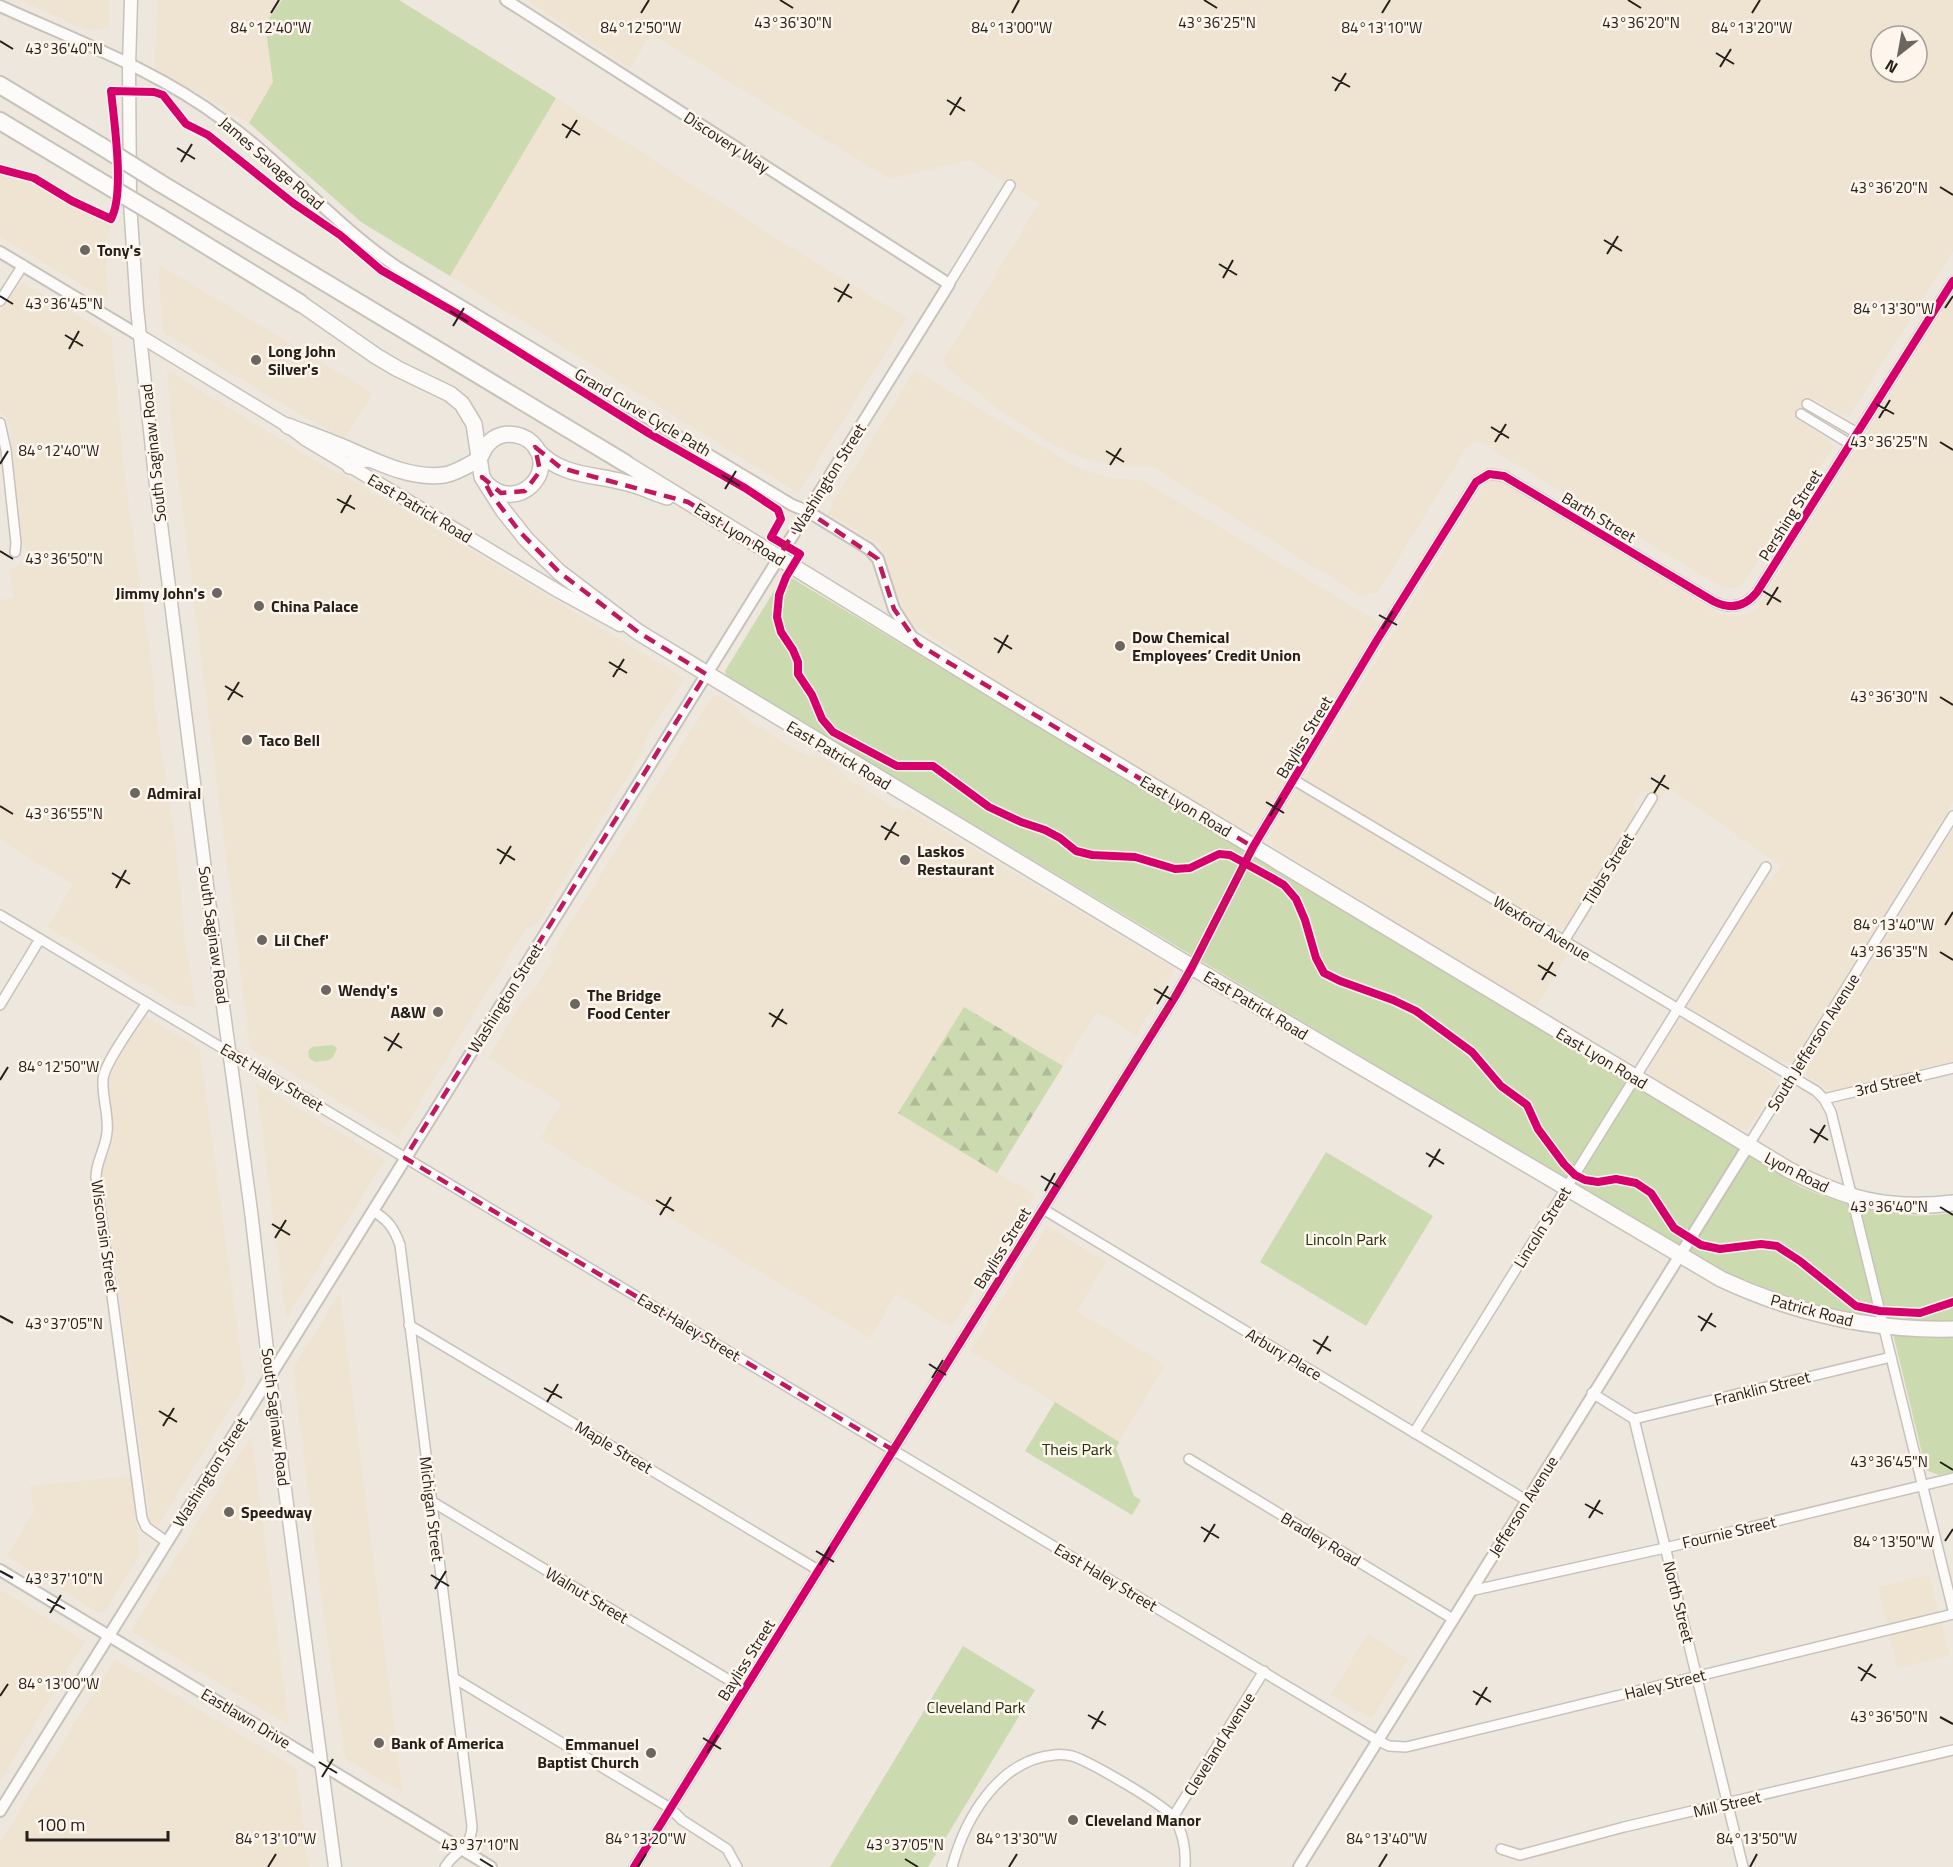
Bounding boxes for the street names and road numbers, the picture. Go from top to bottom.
street label: Discovery Way [679,105,775,179]
street label: James Savage Road [214,111,330,215]
street label: Grand Curve Cycle Path [570,362,716,462]
street label: South Saginaw Road [134,383,172,523]
street label: Washington Street [785,418,872,538]
street label: Pershing Street [1752,464,1828,566]
street label: East Patrick Road [363,467,477,549]
street label: Barth Street [1558,485,1641,549]
street label: East Lyon Road [690,496,790,572]
street label: Bayliss Street [1270,691,1338,783]
street label: East Patrick Road [782,714,896,796]
street label: East Lyon Road [1136,769,1236,843]
street label: Tibbs Street [1576,828,1640,910]
street label: South Saginaw Road [192,865,236,1005]
street label: Wexford Avenue [1489,889,1595,967]
street label: Washington Street [462,938,549,1058]
street label: East Patrick Road [1199,964,1313,1046]
street label: South Jefferson Avenue [1761,969,1865,1115]
street label: East Lyon Road [1552,1021,1652,1095]
street label: East Haley Street [216,1037,328,1117]
street label: 3rd Street [1852,1064,1924,1102]
street label: Lyon Road [1760,1145,1834,1199]
street label: Wisconsin Street [85,1178,125,1294]
street label: Lincoln Street [1507,1181,1577,1272]
street label: Bayliss Street [967,1202,1037,1294]
street label: East Haley Street [633,1287,745,1367]
street label: Patrick Road [1768,1287,1856,1333]
street label: Arbury Place [1241,1322,1327,1386]
street label: South Saginaw Road [256,1347,296,1487]
street label: Franklin Street [1711,1364,1813,1412]
street label: Washington Street [167,1412,254,1532]
street label: Maple Street [571,1414,658,1480]
street label: Jefferson Avenue [1482,1451,1564,1561]
street label: Michigan Street [414,1455,450,1563]
street label: Bradley Road [1277,1506,1365,1572]
street label: Fournie Street [1680,1509,1779,1554]
street label: East Haley Street [1050,1537,1162,1617]
street label: North Street [1657,1558,1701,1646]
street label: Walnut Street [541,1561,633,1629]
street label: Bayliss Street [711,1614,781,1706]
street label: Haley Street [1622,1662,1709,1706]
street label: Eastlawn Drive [197,1682,295,1754]
street label: Cleveland Avenue [1177,1687,1261,1801]
street label: Mill Street [1691,1784,1764,1823]

